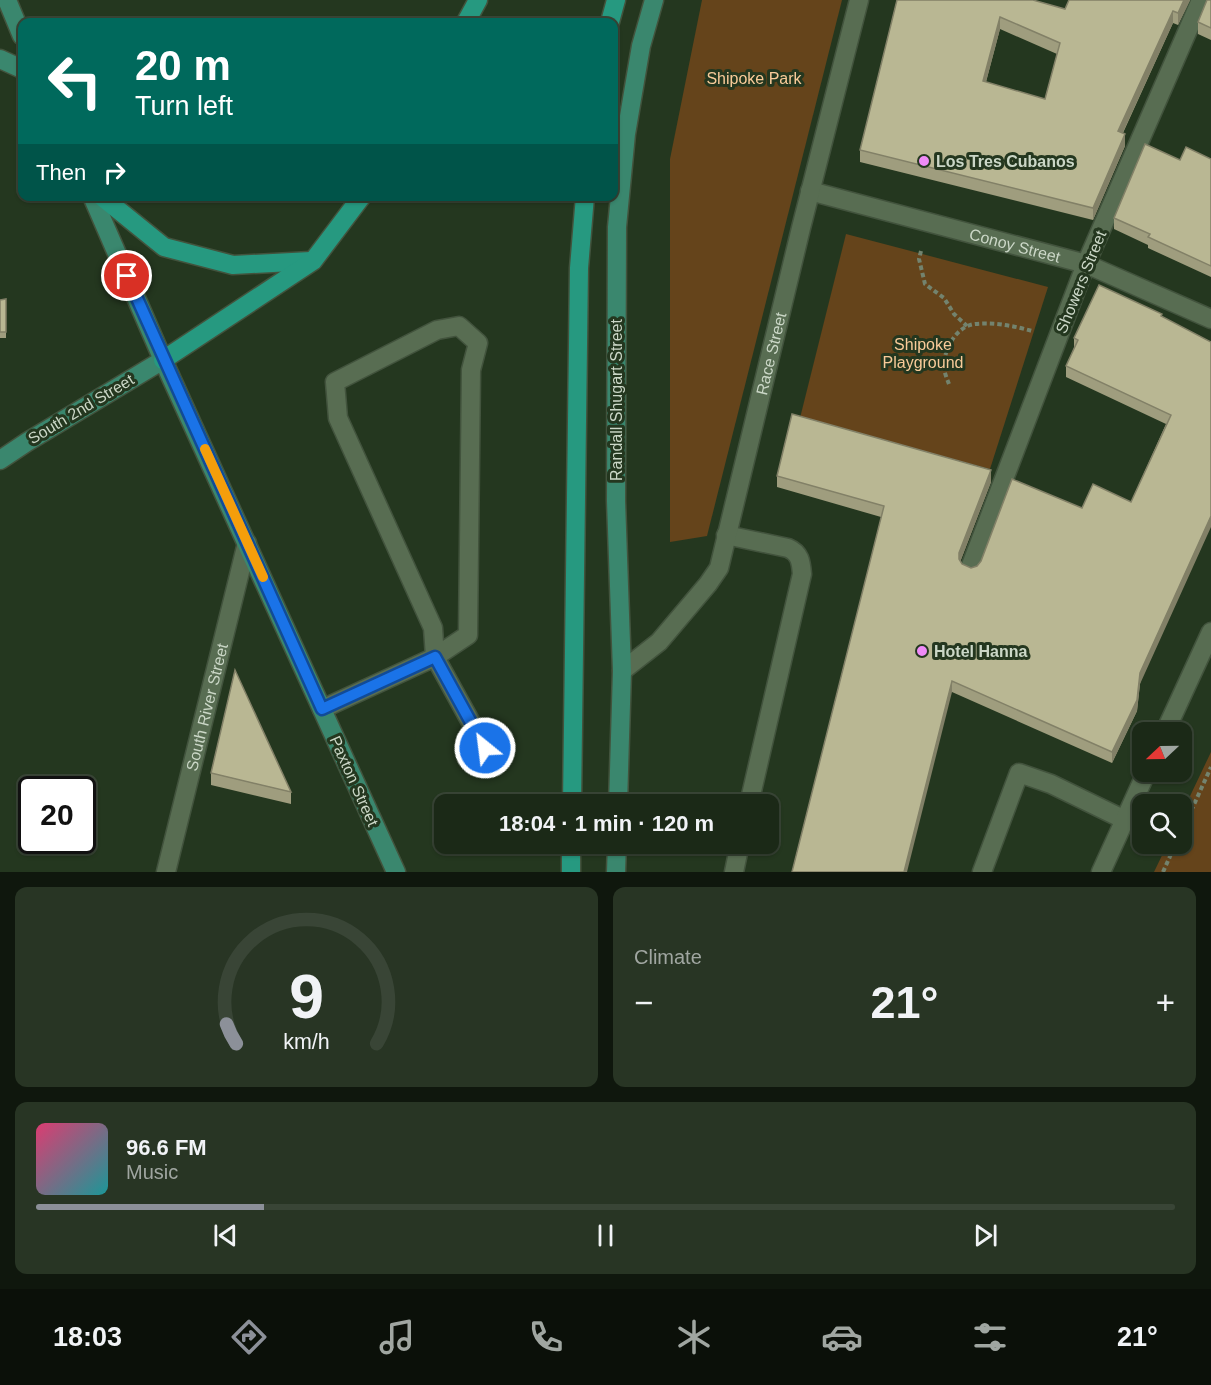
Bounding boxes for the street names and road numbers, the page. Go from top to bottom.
street label: Conoy Street [968,225,1063,266]
street label: Showers Street [1053,228,1110,336]
street label: Race Street [753,310,789,397]
street label: Randall Shugart Street [608,319,625,481]
street label: South 2nd Street [25,371,137,447]
street label: South River Street [183,641,231,772]
street label: Paxton Street [327,733,382,829]

